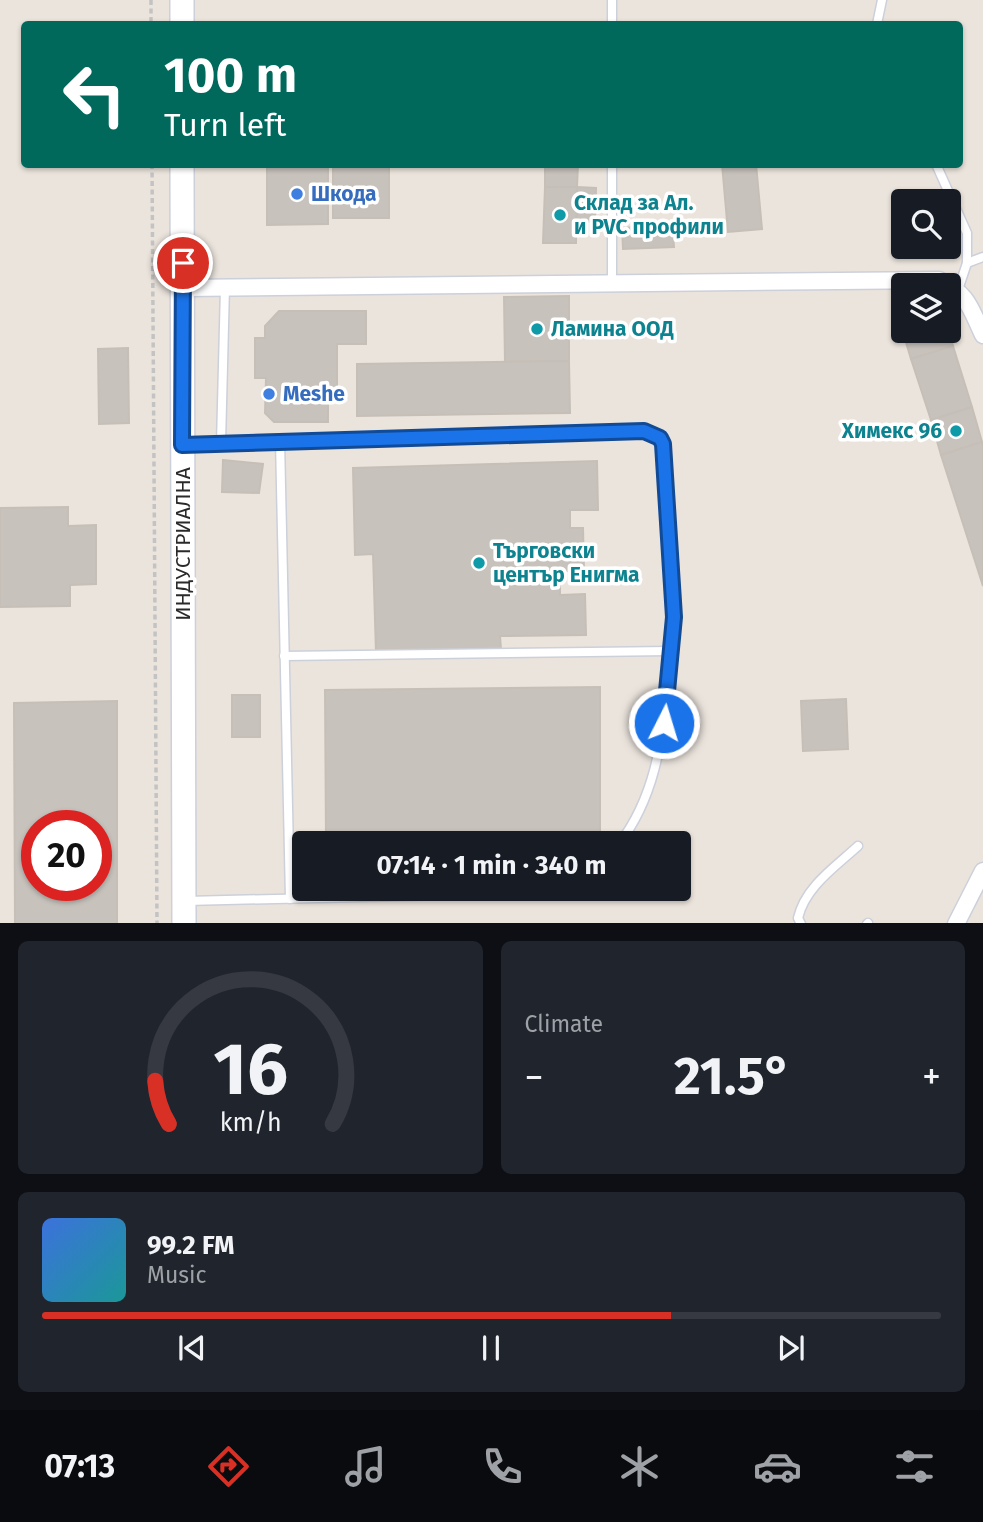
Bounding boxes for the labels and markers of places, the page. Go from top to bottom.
place label: Шкода [311,181,377,207]
marker: Шкода [289,186,305,202]
place label: Склад за Ал. и PVC профили [574,190,724,240]
marker: Склад за Ал. и PVC профили [552,207,568,223]
pin [153,233,213,293]
place label: Ламина ООД [551,316,674,342]
marker: Ламина ООД [529,321,545,337]
place label: Meshe [283,381,345,407]
marker: Meshe [261,386,277,402]
place label: Химекс 96 [841,418,942,444]
marker: Химекс 96 [948,423,964,439]
place label: Търговски център Енигма [493,538,640,588]
marker: Търговски център Енигма [471,555,487,571]

